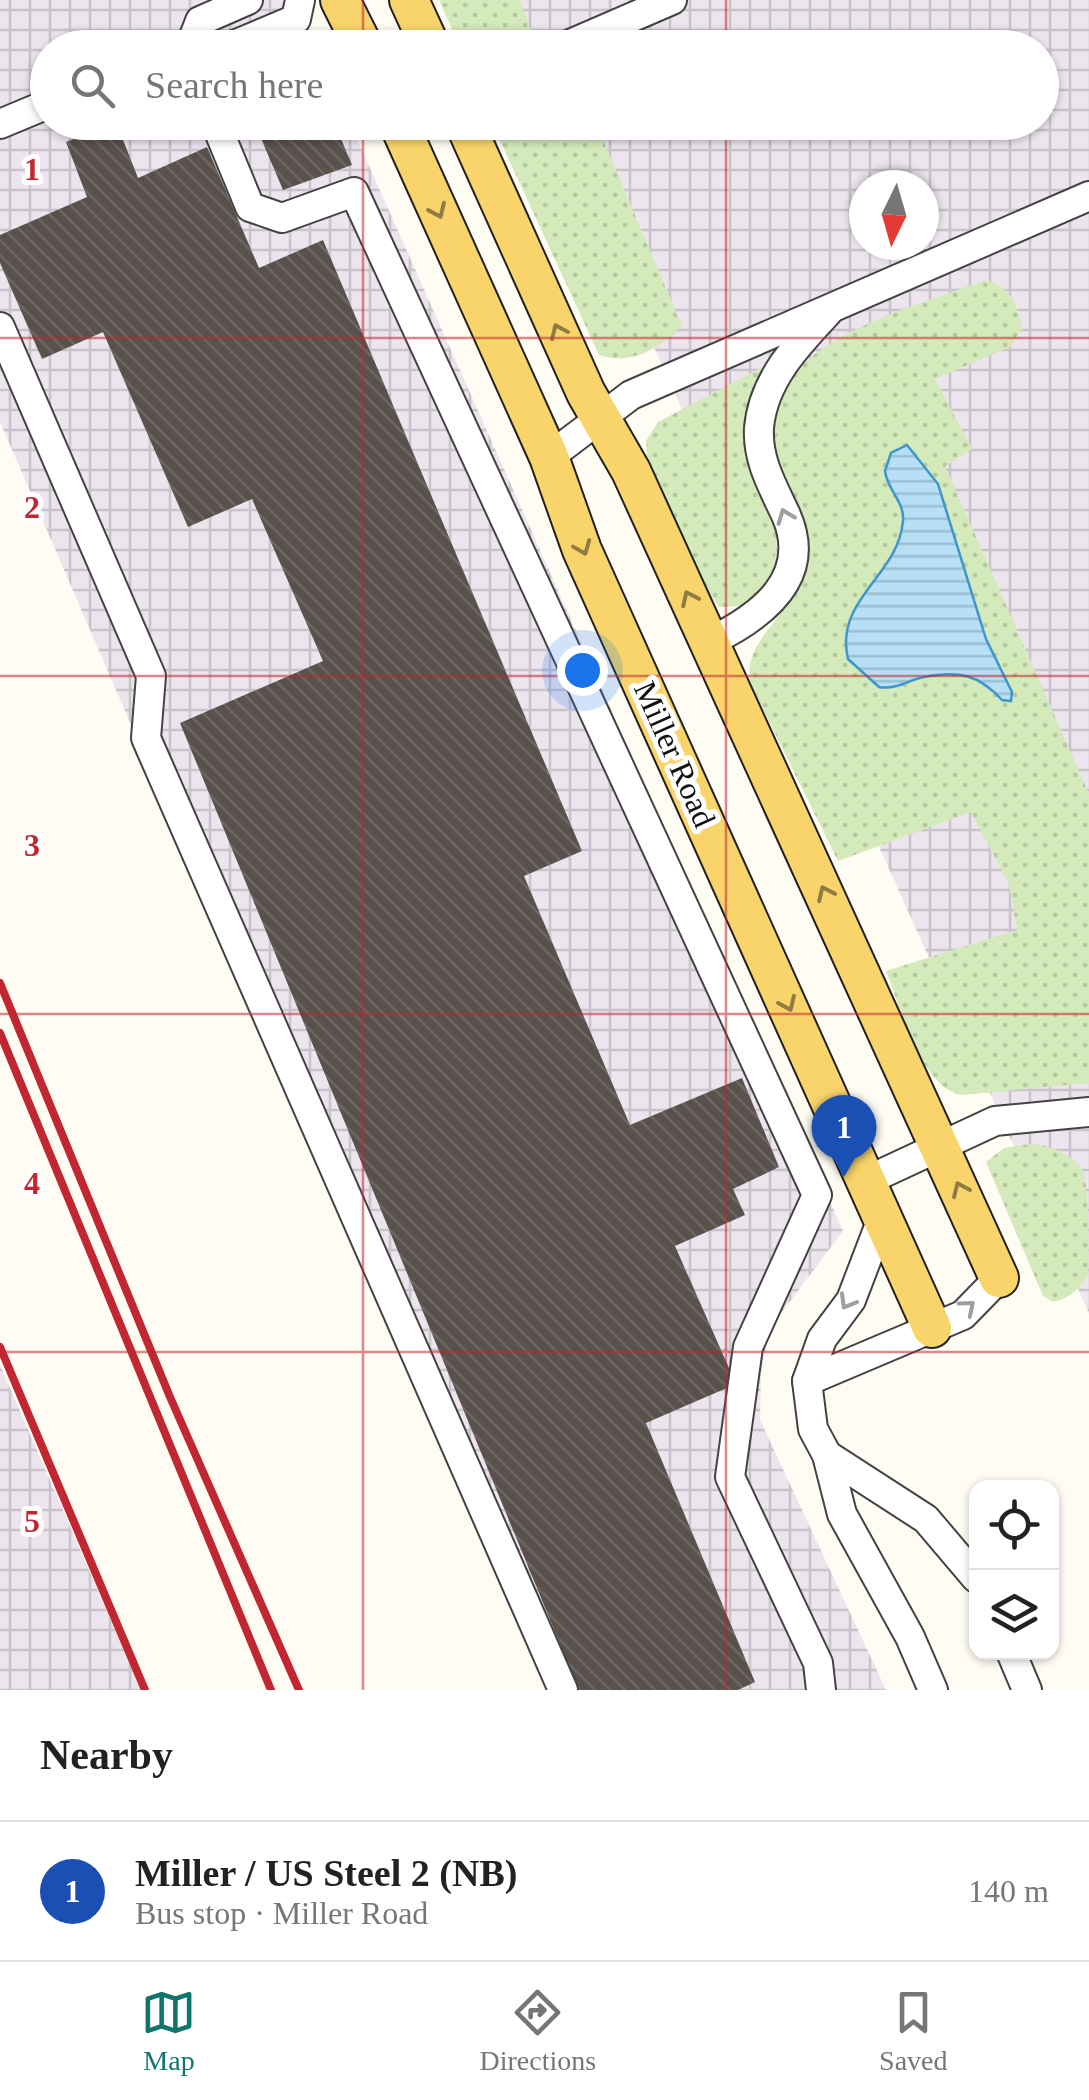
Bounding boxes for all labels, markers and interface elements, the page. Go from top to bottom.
search box [30,30,1059,140]
icon: search [65,58,120,113]
text: Search here [145,64,323,106]
text: 1 [24,151,40,187]
north arrow [849,170,939,260]
one-way arrow [426,201,446,219]
one-way arrow [550,323,570,341]
text: 2 [24,489,40,525]
one-way arrow [776,509,797,526]
one-way arrow [571,538,591,556]
one-way arrow [681,590,701,608]
your location [557,645,608,696]
street label: Miller Road [627,676,723,832]
text: 3 [24,827,40,863]
one-way arrow [817,885,837,903]
one-way arrow [776,994,796,1012]
pin: 1 [812,1094,876,1177]
text: 4 [24,1165,40,1201]
one-way arrow [952,1181,972,1199]
one-way arrow [840,1291,860,1309]
one-way arrow [957,1301,975,1319]
map controls [969,1480,1059,1660]
button: locate [969,1480,1059,1570]
text: 5 [24,1503,40,1539]
button: layers [969,1570,1059,1660]
text: Nearby [40,1732,173,1778]
text: Miller / US Steel 2 (NB) [135,1852,517,1894]
text: 1 [65,1873,81,1909]
text: 140 m [968,1873,1049,1909]
text: Bus stop · Miller Road [135,1895,428,1931]
tab: Map [141,1985,196,2077]
tab: Directions [479,1985,596,2077]
tab: Saved [879,1985,948,2077]

